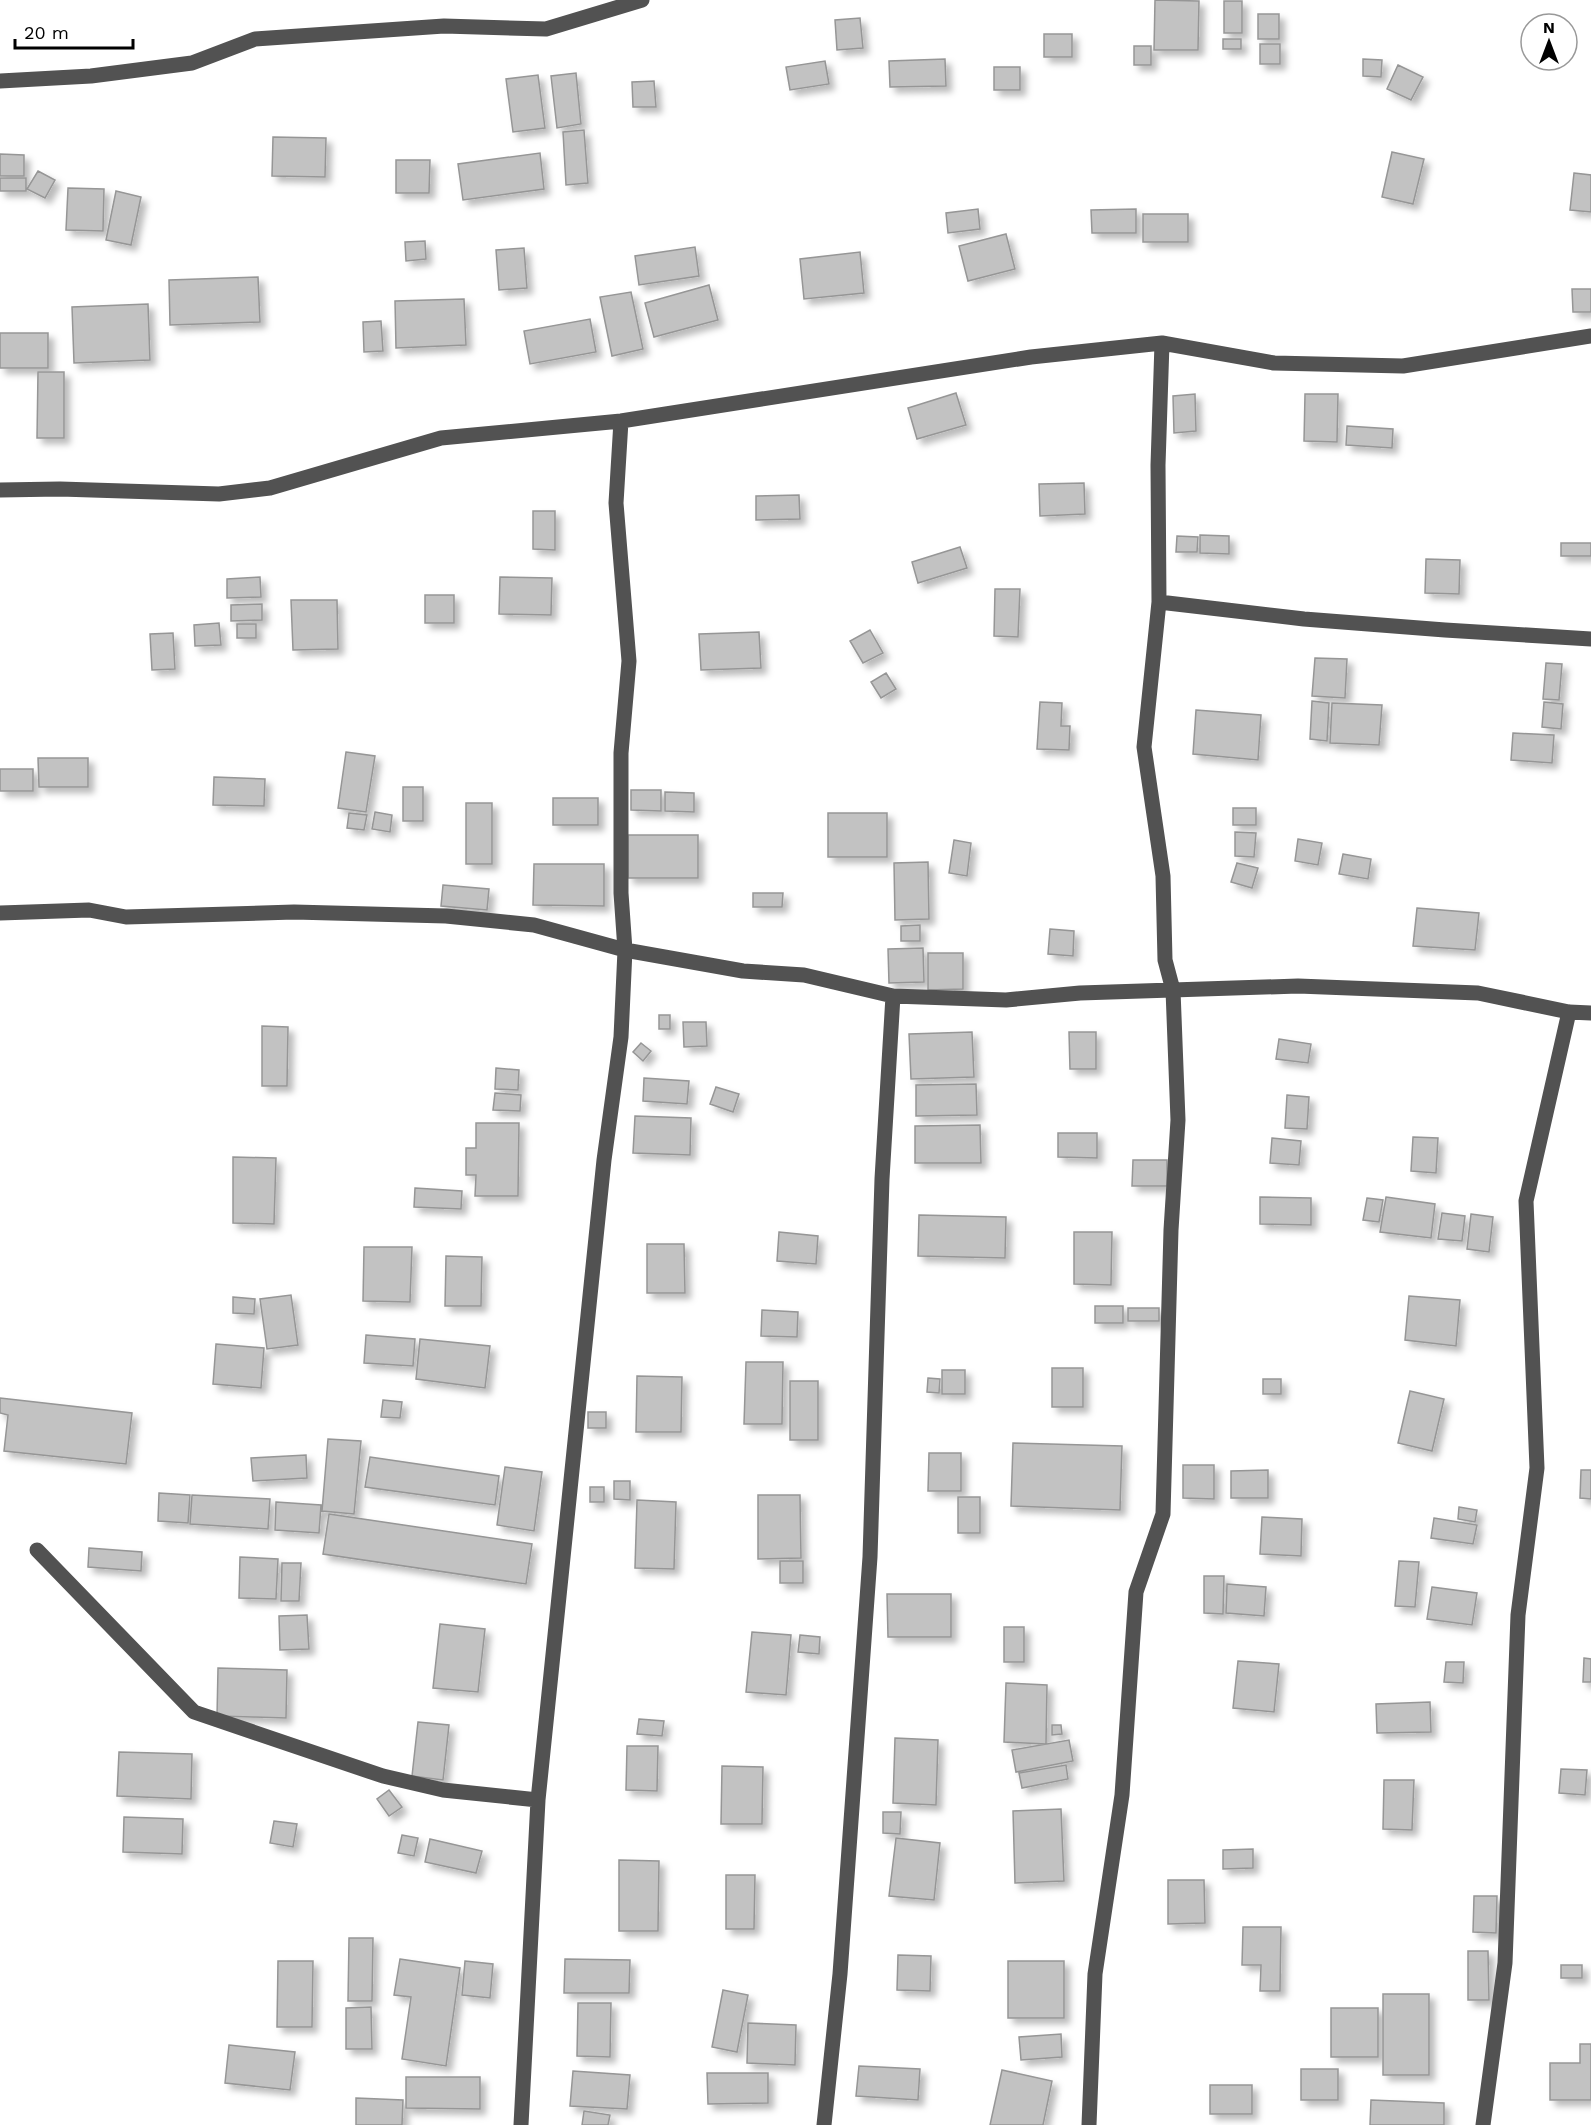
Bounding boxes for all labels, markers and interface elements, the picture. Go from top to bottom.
scale bar [15,12,134,50]
north arrow [1519,12,1579,72]
text: N [1543,18,1555,37]
text: 20 m [24,22,69,43]

